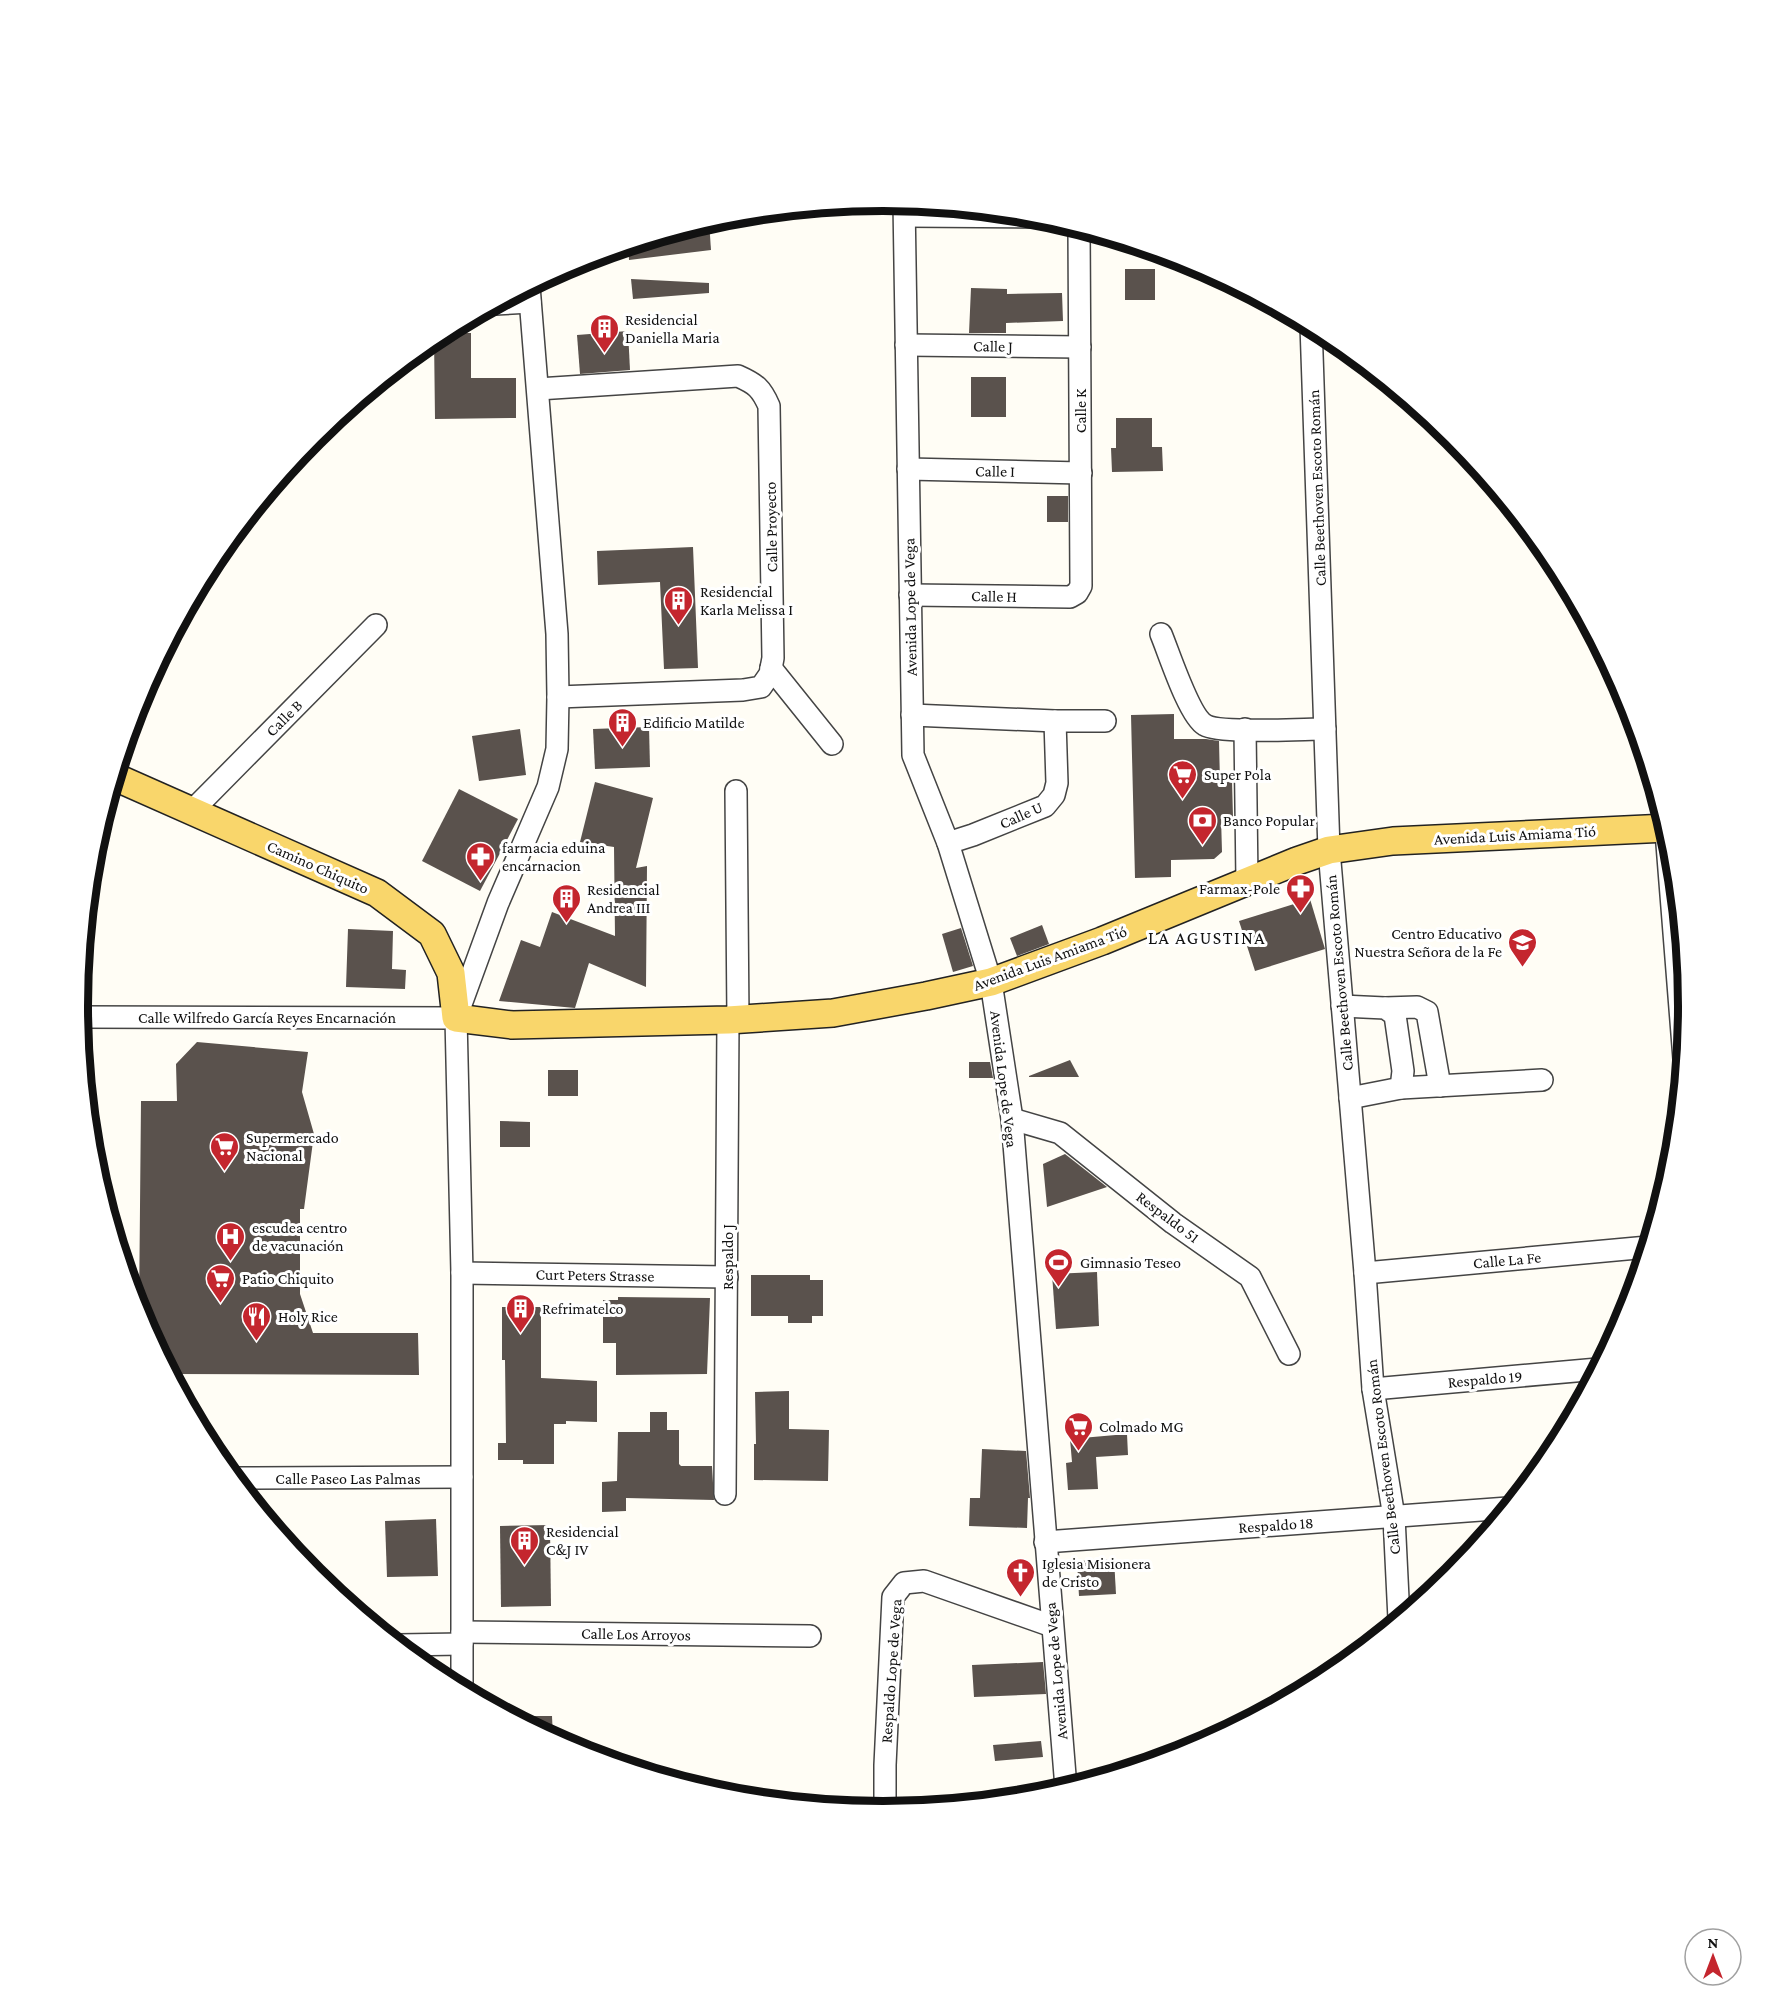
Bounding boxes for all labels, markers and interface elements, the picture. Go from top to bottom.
place label: Residencial Daniella Maria [625,311,720,346]
building icon: Residencial Daniella Maria [588,312,620,354]
street label: Calle J [973,337,1013,356]
street label: Calle K [1072,388,1089,433]
street label: Calle Beethoven Escoto Román [1305,389,1329,587]
street label: Calle I [975,462,1015,480]
street label: Calle Proyecto [762,482,781,572]
street label: Avenida Lope de Vega [900,537,921,676]
place label: Residencial Karla Melissa I [700,583,793,618]
building icon: Residencial Karla Melissa I [663,584,695,626]
street label: Calle H [971,587,1017,605]
street label: Calle B [262,696,306,740]
building icon: Edificio Matilde [606,706,638,748]
place label: Edificio Matilde [643,714,744,731]
supermarket icon: Super Pola [1167,758,1199,800]
place label: Super Pola [1204,766,1272,784]
street label: Calle U [997,798,1045,832]
bank icon: Banco Popular [1186,804,1218,846]
place label: Banco Popular [1223,812,1315,830]
street label: Avenida Luis Amiama Tió [1434,822,1596,848]
street label: Camino Chiquito [264,837,372,898]
place label: farmacia eduina encarnacion [502,839,606,874]
pharmacy icon: farmacia eduina encarnacion [465,840,497,882]
pharmacy icon: Farmax-Pole [1285,872,1317,914]
street label: Calle Beethoven Escoto Román [1322,874,1356,1072]
place label: Farmax-Pole [1199,880,1280,897]
place label: Residencial Andrea III [587,881,660,916]
building icon: Residencial Andrea III [550,882,582,924]
street label: Avenida Luis Amiama Tió [971,922,1129,994]
place label: Centro Educativo Nuestra Señora de la Fe [1354,925,1502,960]
school or university icon: Centro Educativo Nuestra Señora de la Fe [1507,926,1539,968]
district label: LA AGUSTINA [1148,928,1266,948]
street label: Calle Wilfredo García Reyes Encarnación [138,1009,397,1027]
street label: Avenida Lope de Vega [986,1009,1021,1149]
place label: Supermercado Nacional [246,1129,339,1164]
supermarket icon: Supermercado Nacional [209,1130,241,1172]
street label: Respaldo 51 [1133,1188,1203,1247]
place label: escudea centro de vacunación [252,1219,347,1254]
hospital icon: escudea centro de vacunación [215,1220,247,1262]
street label: Respaldo J [719,1224,737,1290]
sports icon: Gimnasio Teseo [1043,1246,1075,1288]
street label: Calle La Fe [1472,1249,1542,1271]
place label: Gimnasio Teseo [1080,1254,1181,1271]
supermarket icon: Patio Chiquito [205,1262,237,1304]
street label: Curt Peters Strasse [535,1265,655,1285]
place label: Patio Chiquito [242,1270,334,1288]
building icon: Refrimatelco [505,1292,537,1334]
restaurant icon: Holy Rice [241,1300,273,1342]
place label: Refrimatelco [542,1300,624,1317]
place label: Holy Rice [278,1308,338,1326]
street label: Calle Beethoven Escoto Román [1363,1358,1403,1556]
street label: Respaldo 19 [1447,1367,1523,1392]
supermarket icon: Colmado MG [1062,1410,1094,1452]
place label: Colmado MG [1099,1418,1184,1435]
street label: Calle Paseo Las Palmas [275,1470,421,1487]
street label: Respaldo 18 [1238,1514,1314,1537]
place label: Residencial C&J IV [546,1523,619,1559]
building icon: Residencial C&J IV [509,1524,541,1566]
place label: Iglesia Misionera de Cristo [1042,1555,1152,1590]
church icon: Iglesia Misionera de Cristo [1005,1556,1037,1598]
street label: Respaldo Lope de Vega [877,1598,906,1744]
street label: Avenida Lope de Vega [1041,1601,1071,1740]
street label: Calle Los Arroyos [581,1625,691,1644]
north arrow [1683,1927,1743,1987]
text: N [1708,1934,1719,1951]

